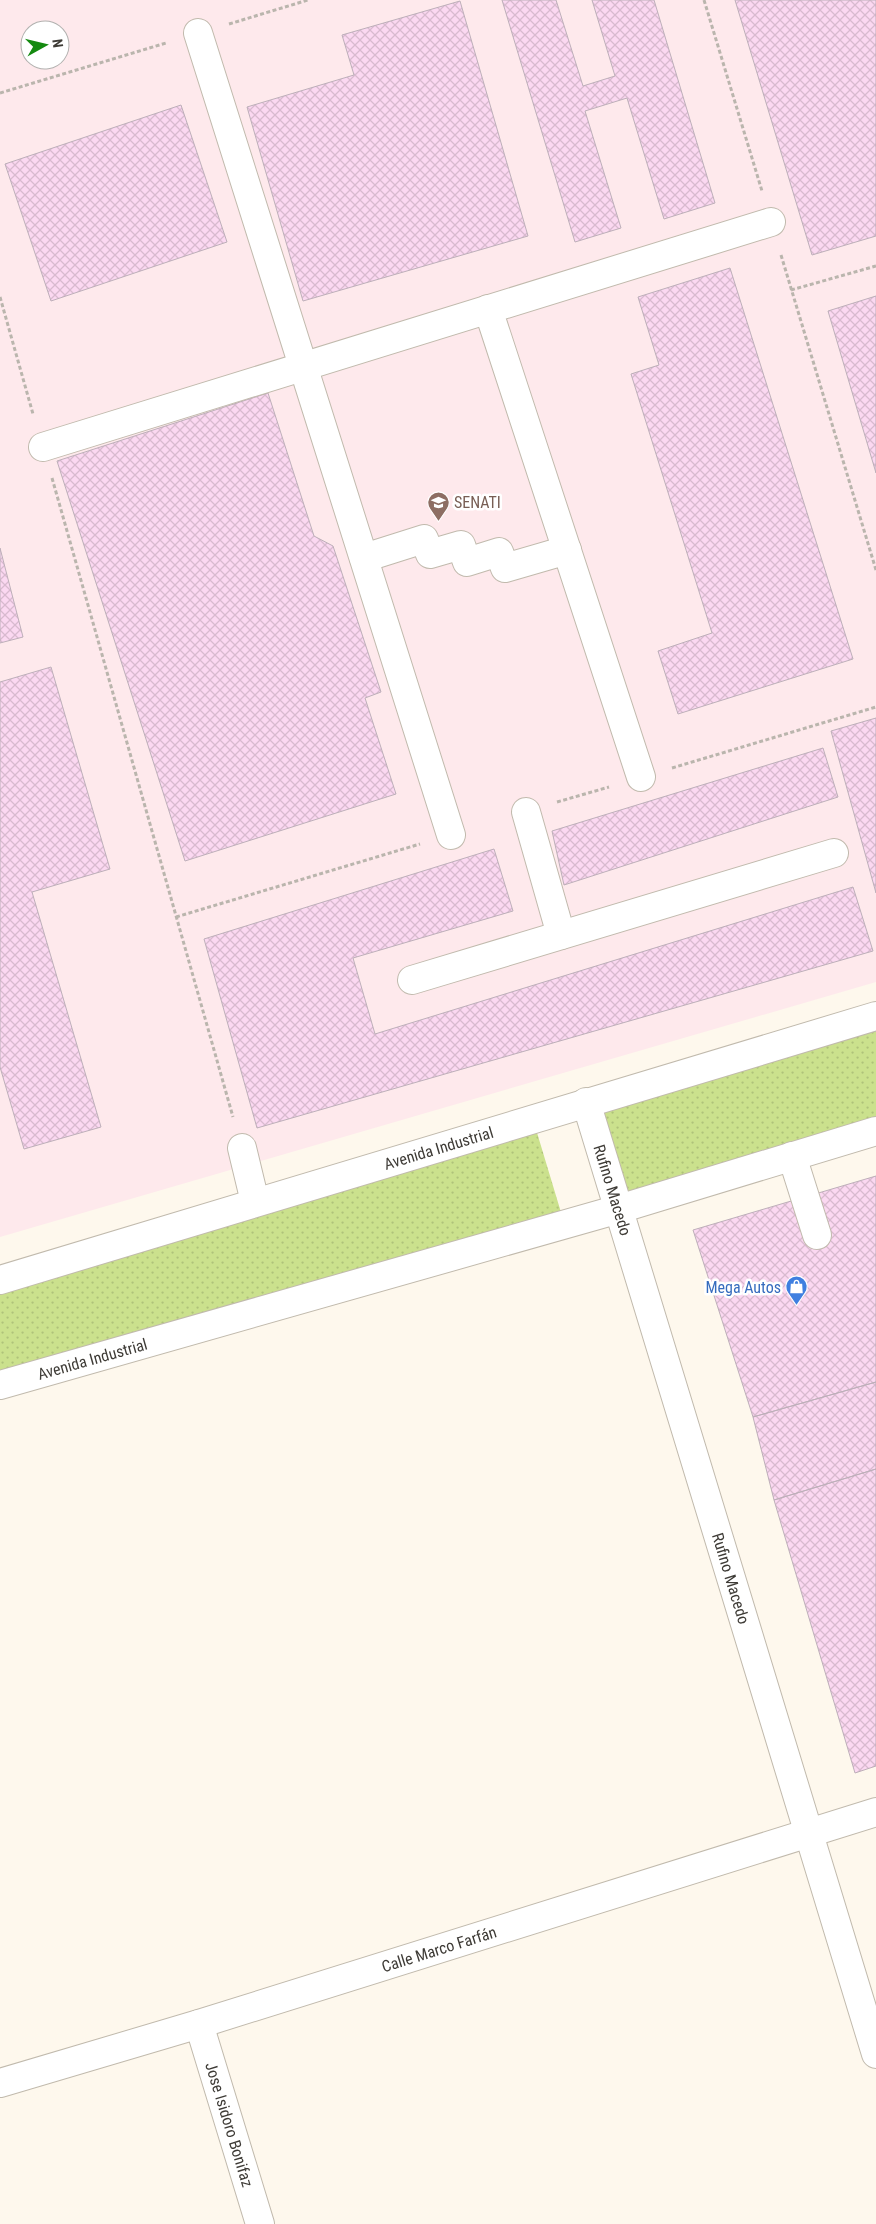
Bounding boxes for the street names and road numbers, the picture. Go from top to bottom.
street label: Avenida Industrial [382,1122,495,1173]
street label: Rufino Macedo [590,1142,636,1238]
street label: Avenida Industrial [35,1334,149,1383]
street label: Rufino Macedo [708,1531,754,1626]
street label: Calle Marco Farfán [379,1922,499,1976]
street label: Jose Isidoro Bonifaz [202,2060,258,2189]

